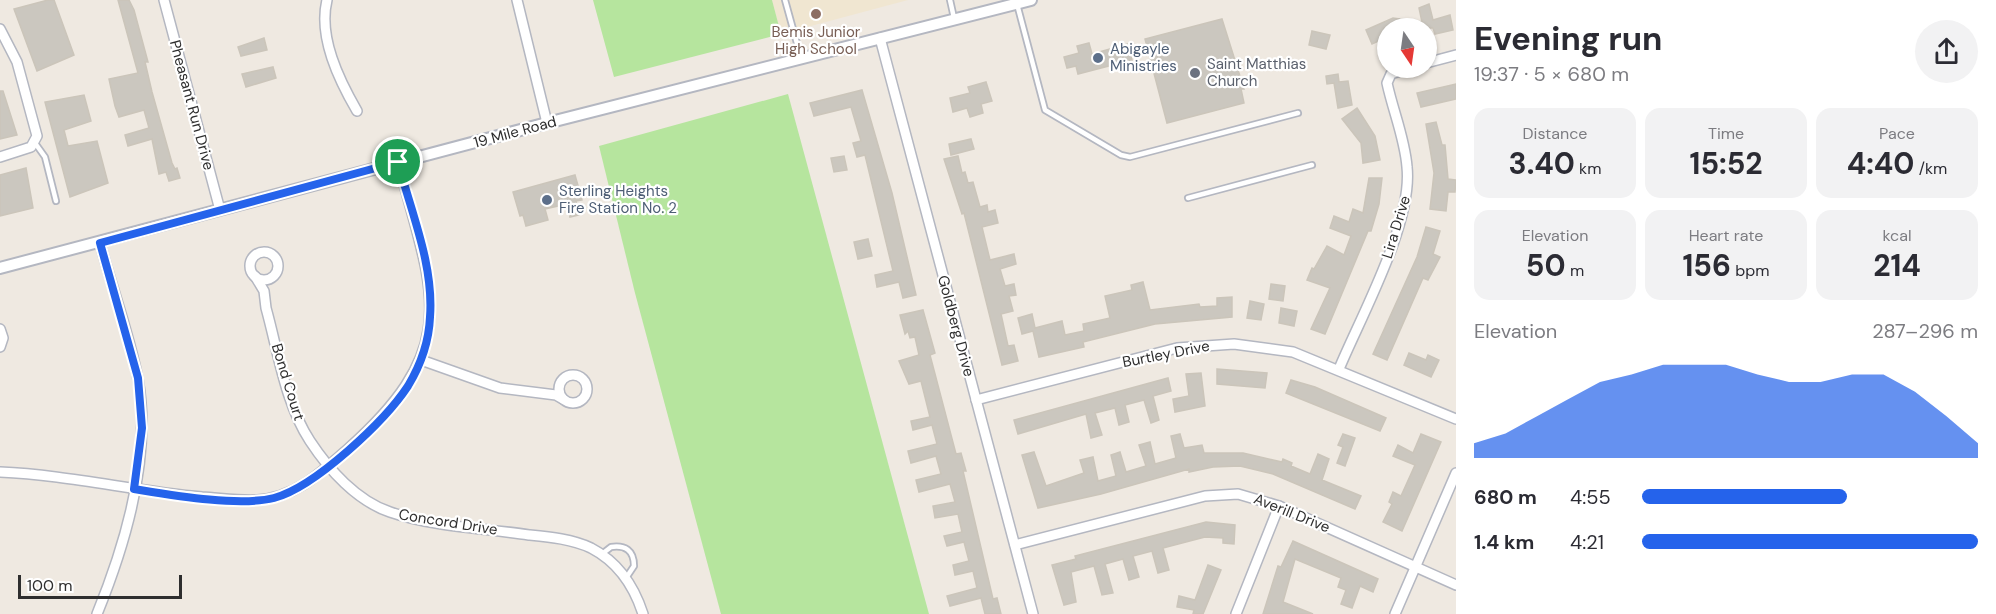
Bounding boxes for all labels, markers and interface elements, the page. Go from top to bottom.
marker: Bemis Junior High School [809,7,823,21]
text: Evening run [1474,17,1662,60]
north arrow [1377,18,1437,78]
map controls [1377,18,1437,78]
button: share [1915,20,1978,83]
place label: Bemis Junior High School [772,22,861,59]
street label: Pheasant Run Drive [165,38,219,172]
place label: Abigayle Ministries [1110,39,1177,76]
marker: Abigayle Ministries [1091,51,1105,65]
place label: Saint Matthias Church [1207,54,1306,91]
text: 19:37 · 5 × 680 m [1474,61,1629,87]
marker: Saint Matthias Church [1188,66,1202,80]
street label: 19 Mile Road [471,111,559,153]
text: Distance [1523,123,1587,144]
text: Time [1708,123,1744,144]
text: Pace [1879,123,1915,144]
pin [372,136,423,187]
text: 3.40 [1509,144,1575,183]
text: 15:52 [1690,144,1762,183]
text: 4:40 [1847,144,1914,183]
icon: arrive [381,145,414,178]
text: km [1575,158,1601,179]
text: /km [1914,158,1947,179]
place label: Sterling Heights Fire Station No. 2 [559,181,677,218]
marker: Sterling Heights Fire Station No. 2 [540,193,554,207]
street label: Lira Drive [1377,193,1415,261]
text: Elevation [1522,225,1588,246]
text: Heart rate [1689,225,1763,246]
text: kcal [1883,225,1911,246]
text: 50 [1526,246,1566,285]
text: 156 [1682,246,1731,285]
text: 214 [1873,246,1921,285]
text: m [1566,260,1584,281]
text: bpm [1731,260,1770,281]
street label: Goldberg Drive [933,273,979,379]
text: Elevation [1474,318,1557,344]
text: 287–296 m [1872,318,1978,344]
street label: Burtley Drive [1121,336,1211,372]
street label: Bond Court [267,341,309,423]
text: 680 m [1474,484,1537,510]
text: 4:55 [1570,484,1611,510]
street label: Averill Drive [1251,489,1333,537]
street label: Concord Drive [397,504,499,540]
text: 1.4 km [1474,529,1534,555]
text: 4:21 [1570,529,1604,555]
scale bar [18,572,182,600]
text: 100 m [27,575,72,596]

